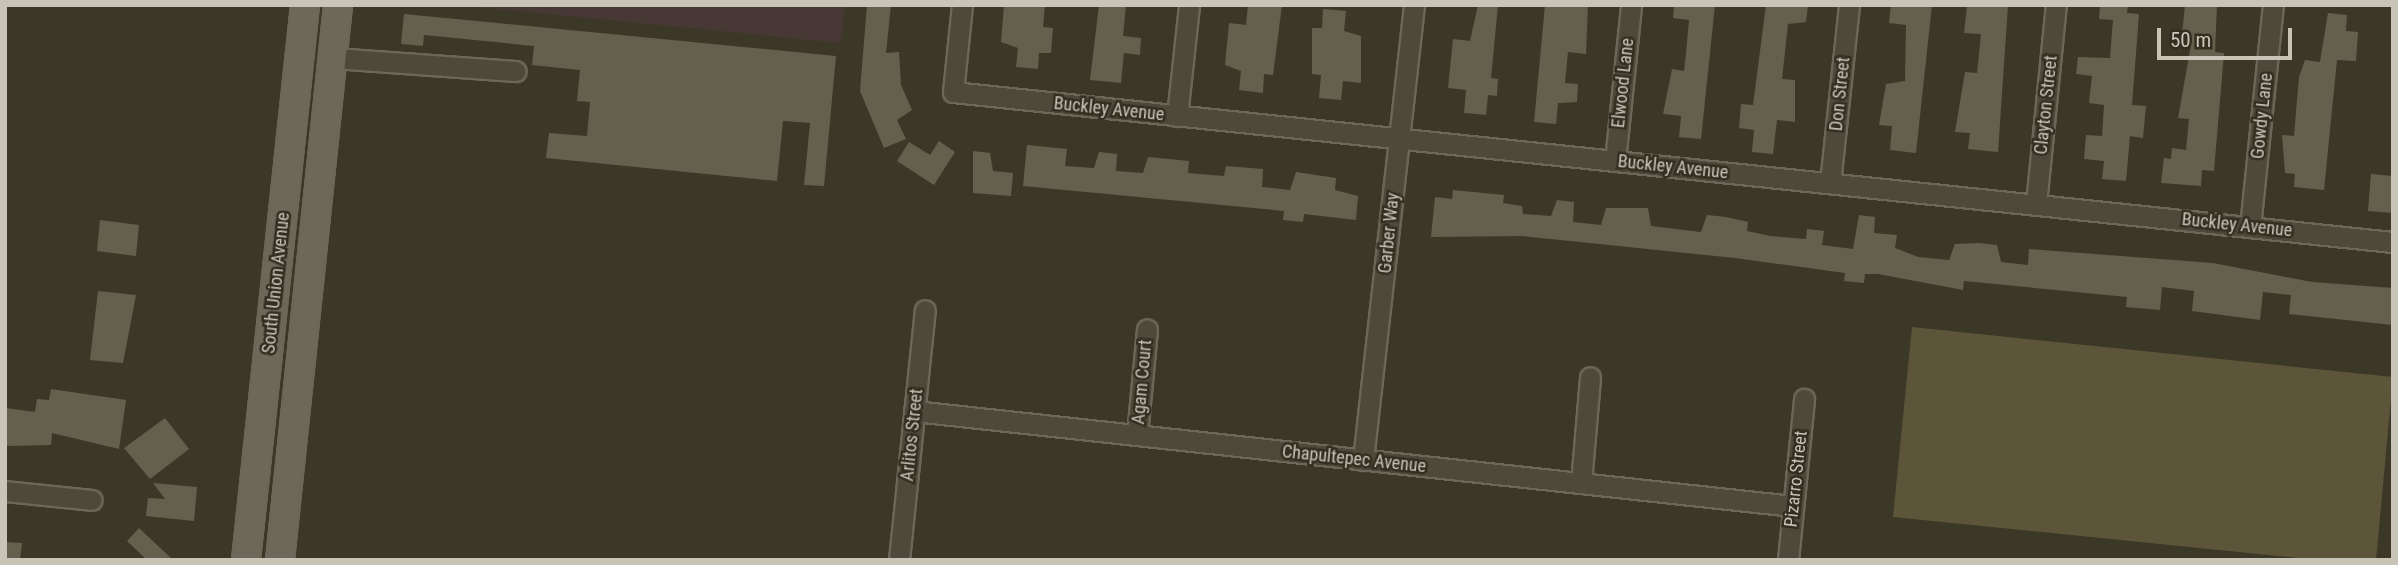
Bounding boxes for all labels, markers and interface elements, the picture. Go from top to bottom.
scale bar [2160,14,2295,58]
text: 50 m [2170,28,2211,52]
street label: Elwood Lane [1608,37,1638,129]
street label: Clayton Street [2030,54,2062,156]
street label: Don Street [1825,56,1855,132]
street label: Gowdy Lane [2247,72,2277,160]
street label: Buckley Avenue [1053,92,1165,126]
street label: Buckley Avenue [1617,150,1729,184]
street label: Garber Way [1374,192,1404,274]
street label: Buckley Avenue [2181,208,2293,242]
street label: South Union Avenue [258,211,294,355]
street label: Agam Court [1128,339,1156,425]
street label: Arlitos Street [896,388,928,482]
street label: Pizarro Street [1780,430,1812,528]
street label: Chapultepec Avenue [1281,441,1427,477]

